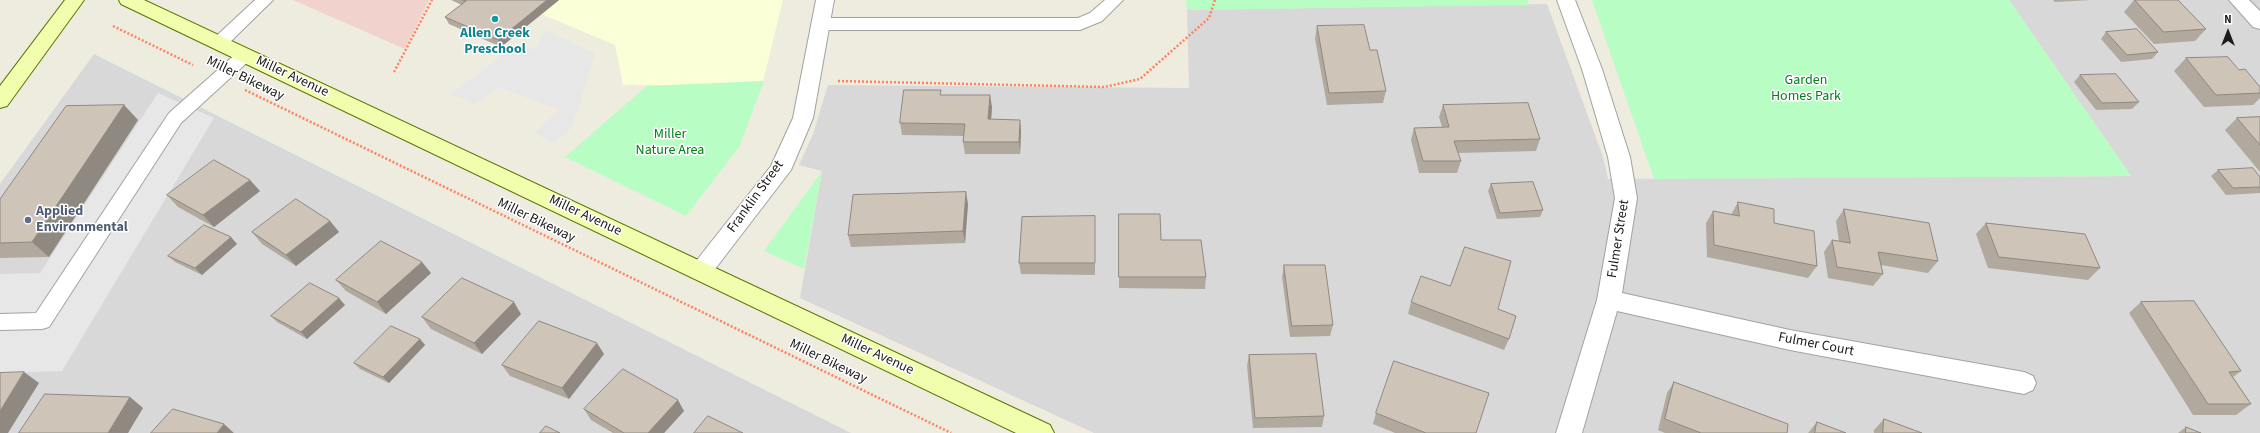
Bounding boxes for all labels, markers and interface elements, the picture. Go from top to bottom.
north arrow [2208,12,2248,52]
text: N [2224,12,2232,27]
marker: Allen Creek Preschool [490,14,500,24]
place label: Allen Creek Preschool [460,26,530,58]
street label: Miller Bikeway [203,53,287,105]
street label: Miller Avenue [253,53,331,101]
park label: Garden Homes Park [1771,73,1841,106]
park label: Miller Nature Area [636,127,704,160]
street label: Franklin Street [724,158,788,236]
street label: Miller Avenue [546,192,624,240]
street label: Miller Bikeway [494,195,578,247]
street label: Fulmer Street [1605,199,1633,279]
place label: Applied Environmental [36,204,128,236]
marker: Applied Environmental [23,215,33,225]
street label: Fulmer Court [1777,329,1855,361]
street label: Miller Avenue [838,331,916,379]
street label: Miller Bikeway [786,336,870,388]

